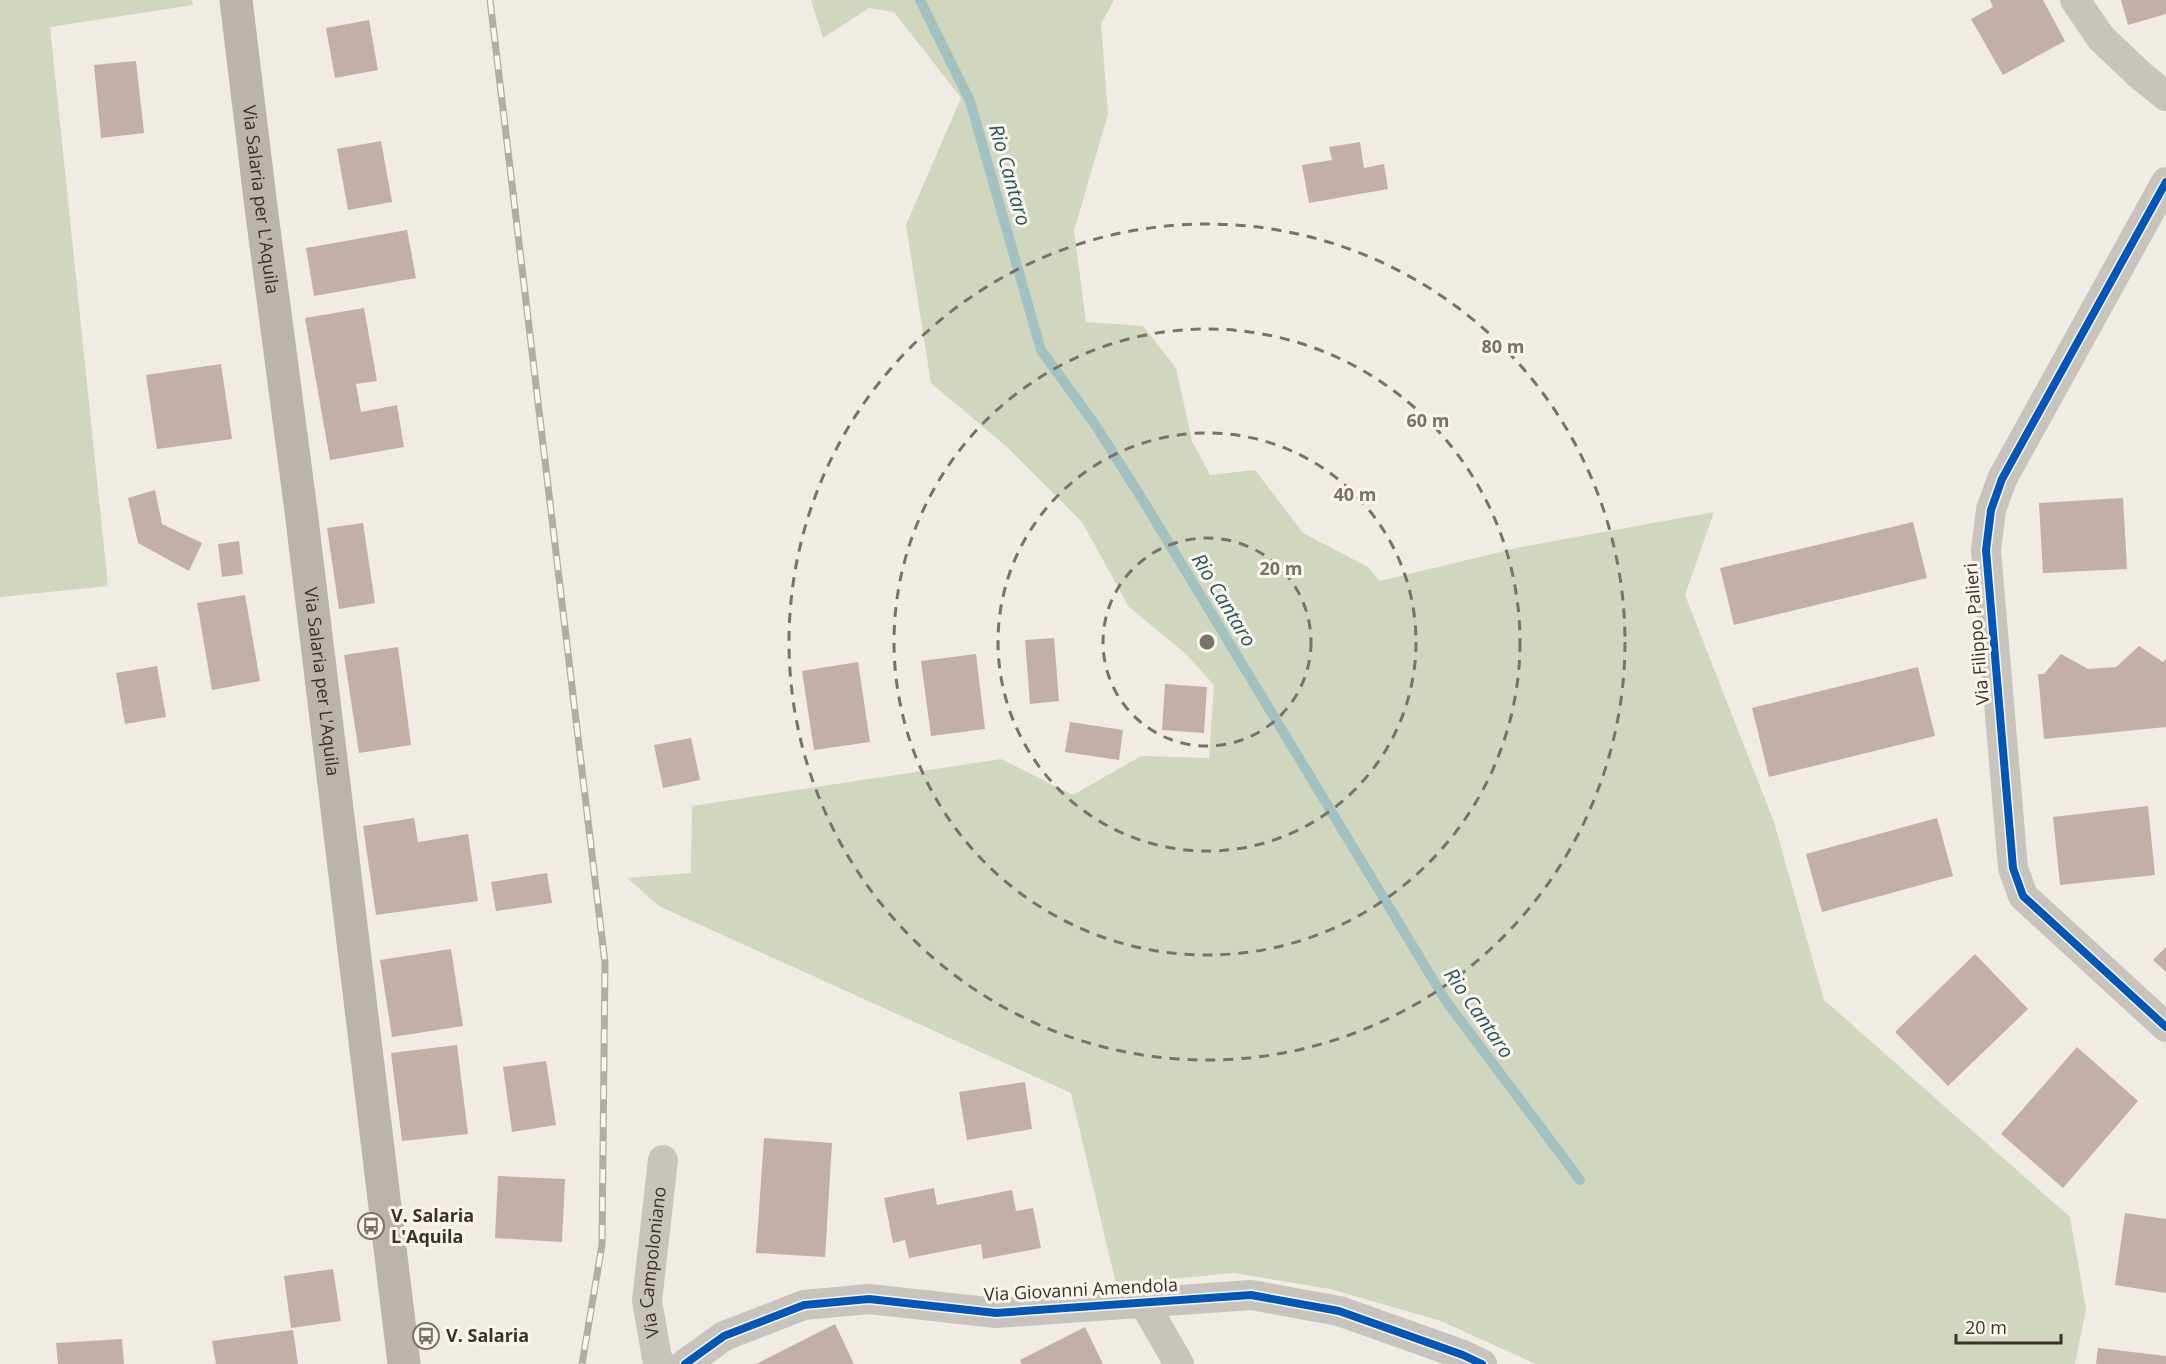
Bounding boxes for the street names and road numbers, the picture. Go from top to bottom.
street label: Via Salaria per L'Aquila [238,104,285,295]
street label: Via Filippo Palieri [1958,562,1994,706]
street label: Via Salaria per L'Aquila [299,586,346,777]
street label: Via Campoloniano [634,1185,671,1340]
street label: Via Giovanni Amendola [983,1272,1179,1306]

